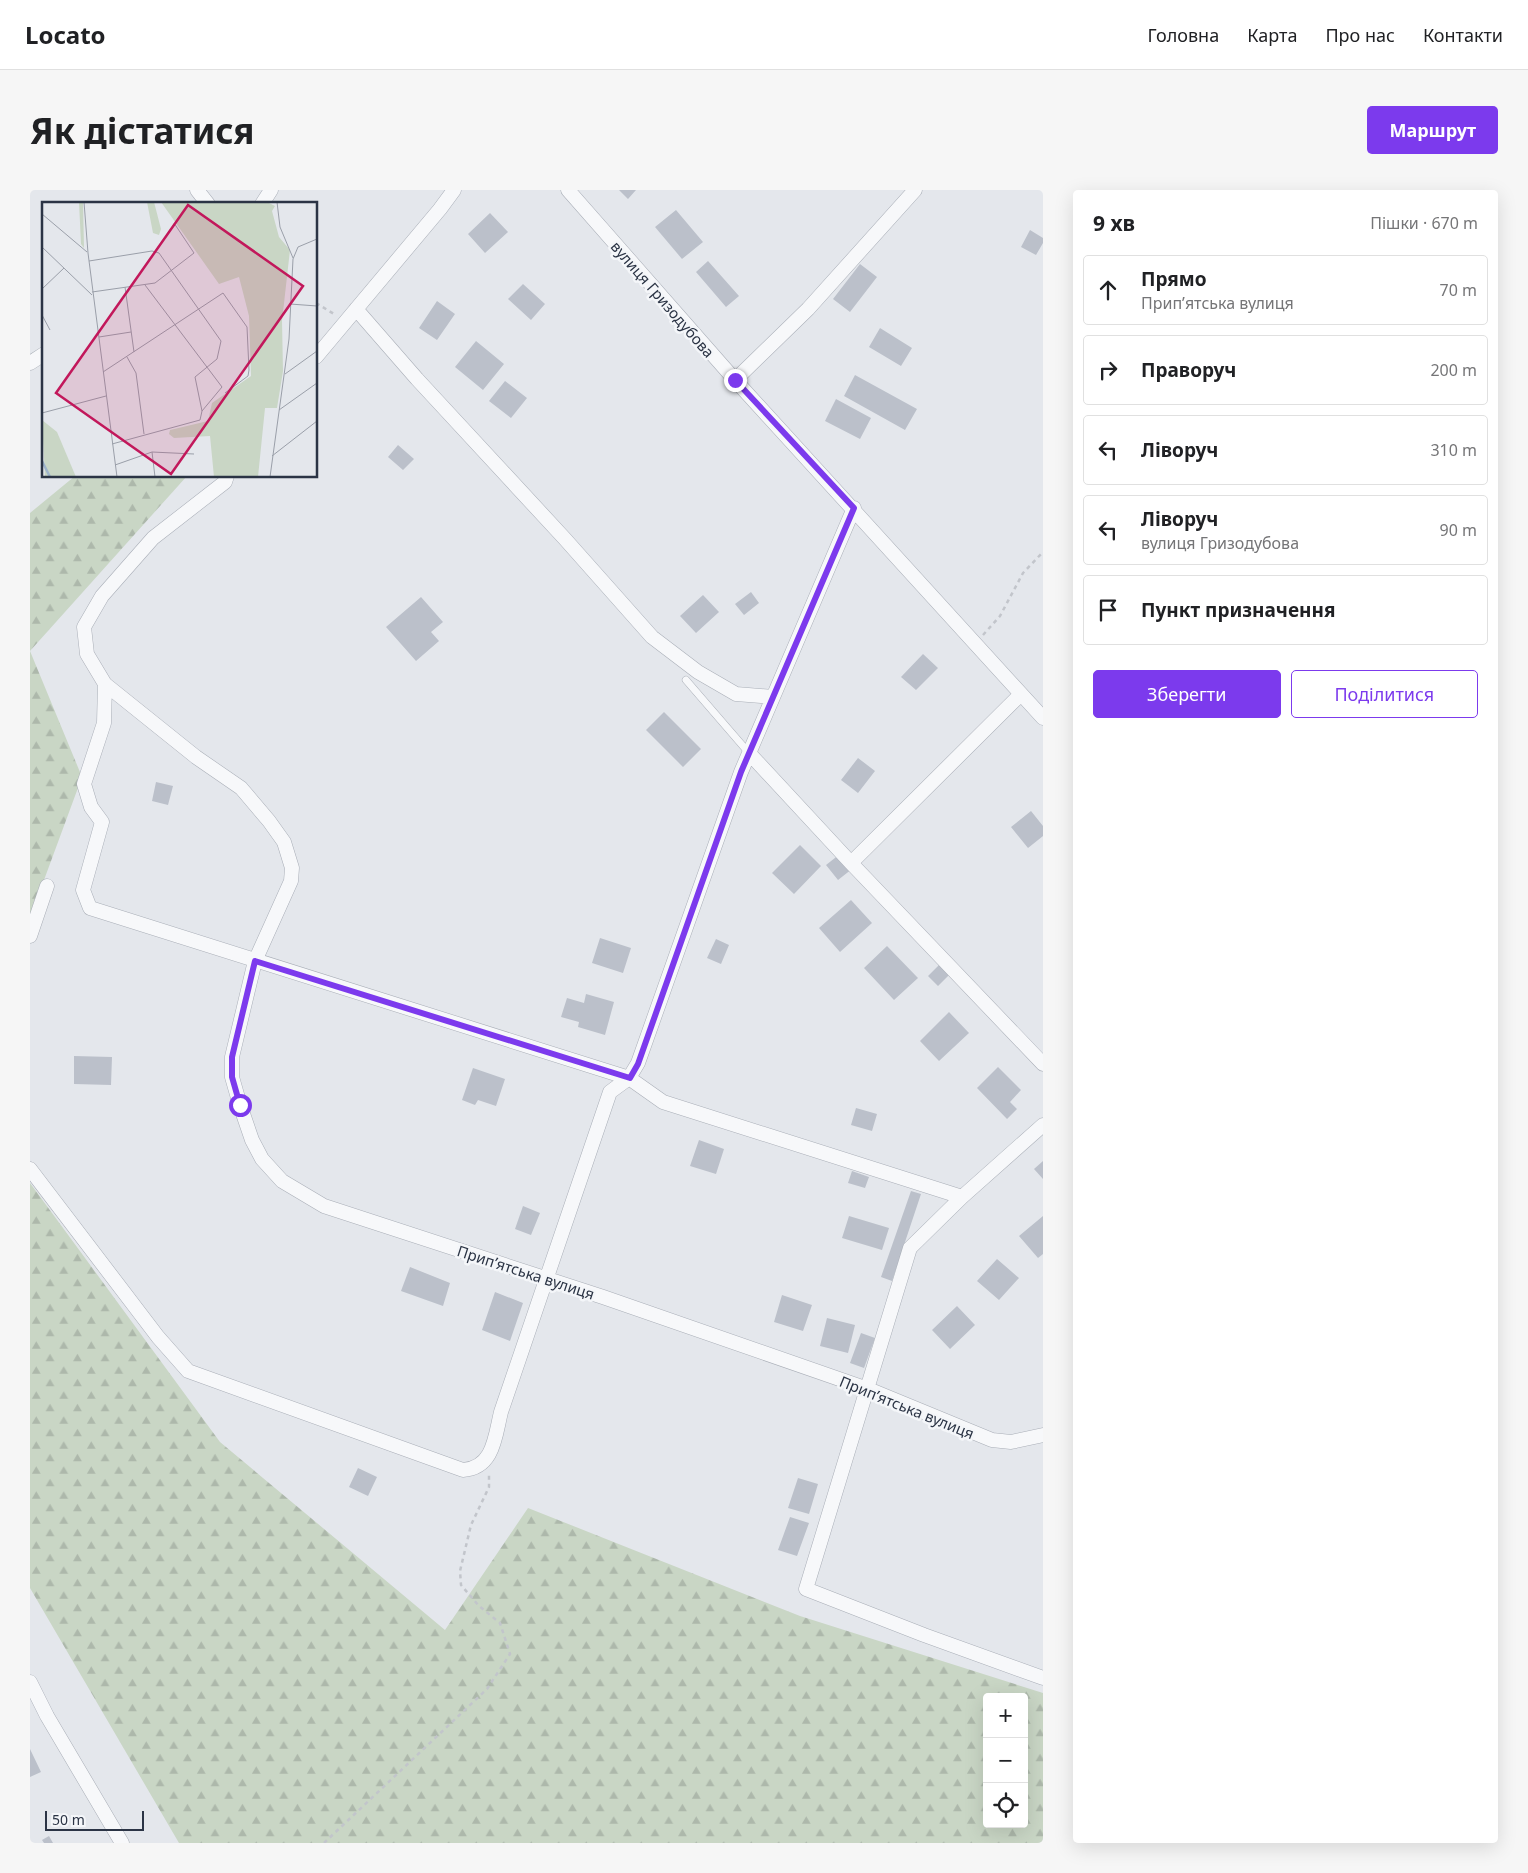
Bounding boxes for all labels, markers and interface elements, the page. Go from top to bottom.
text: Locato [25,18,106,51]
text: Головна [1148,23,1219,47]
text: Карта [1247,23,1297,47]
text: Про нас [1325,23,1395,47]
text: Контакти [1423,23,1503,47]
button: Маршрут [1367,106,1498,154]
text: Як дістатися [30,107,255,154]
inset map [42,202,318,478]
text: 9 хв [1093,209,1135,237]
text: Пішки · 670 m [1370,212,1478,234]
street label: вулиця Гризодубова [607,237,719,361]
text: Прямо [1141,266,1207,292]
icon: ahead [1094,276,1122,304]
text: 70 m [1440,279,1477,301]
text: Прип’ятська вулиця [1141,292,1294,314]
icon: right [1094,356,1122,384]
text: Праворуч [1141,357,1236,383]
text: 200 m [1430,359,1477,381]
route end [724,369,747,392]
icon: left [1094,436,1122,464]
text: Ліворуч [1141,437,1218,463]
text: 310 m [1430,439,1477,461]
text: Ліворуч [1141,506,1218,532]
icon: left [1094,516,1122,544]
text: 90 m [1440,519,1477,541]
text: вулиця Гризодубова [1141,532,1299,554]
icon: arrive [1094,596,1122,624]
text: Пункт призначення [1141,597,1335,623]
button: Зберегти [1093,670,1281,718]
button: Поділитися [1291,670,1478,718]
route start [229,1094,252,1117]
street label: Прип’ятська вулиця [455,1240,597,1304]
street label: Прип’ятська вулиця [837,1371,977,1443]
map controls [983,1693,1028,1828]
button: + [983,1693,1028,1738]
button: − [983,1738,1028,1783]
button: locate [983,1783,1028,1828]
scale bar [45,1808,144,1831]
text: 50 m [52,1810,85,1829]

